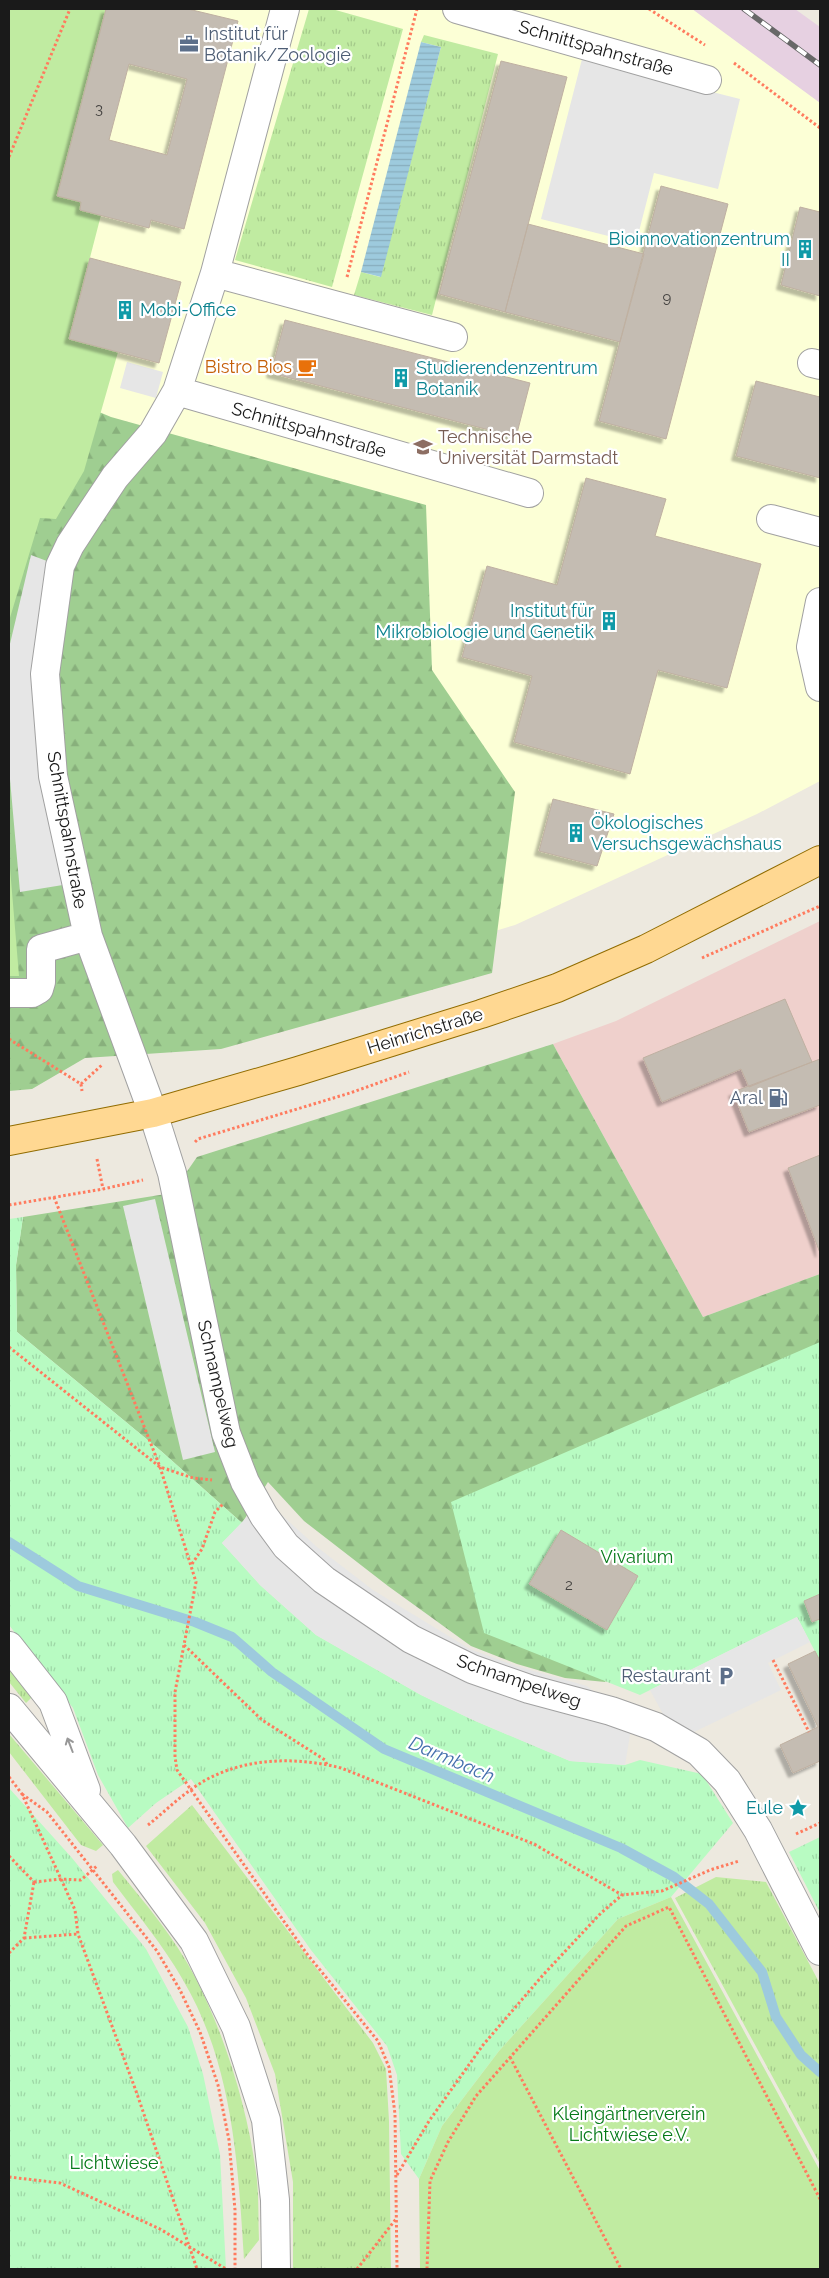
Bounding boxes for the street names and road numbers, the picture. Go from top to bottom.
street label: Schnittspahnstraße [516,15,676,80]
street label: Schnittspahnstraße [229,397,389,462]
street label: Schnittspahnstraße [43,749,92,911]
street label: Heinrichstraße [364,1003,486,1058]
street label: Schnampelweg [194,1318,243,1450]
street label: Schnampelweg [454,1649,584,1712]

